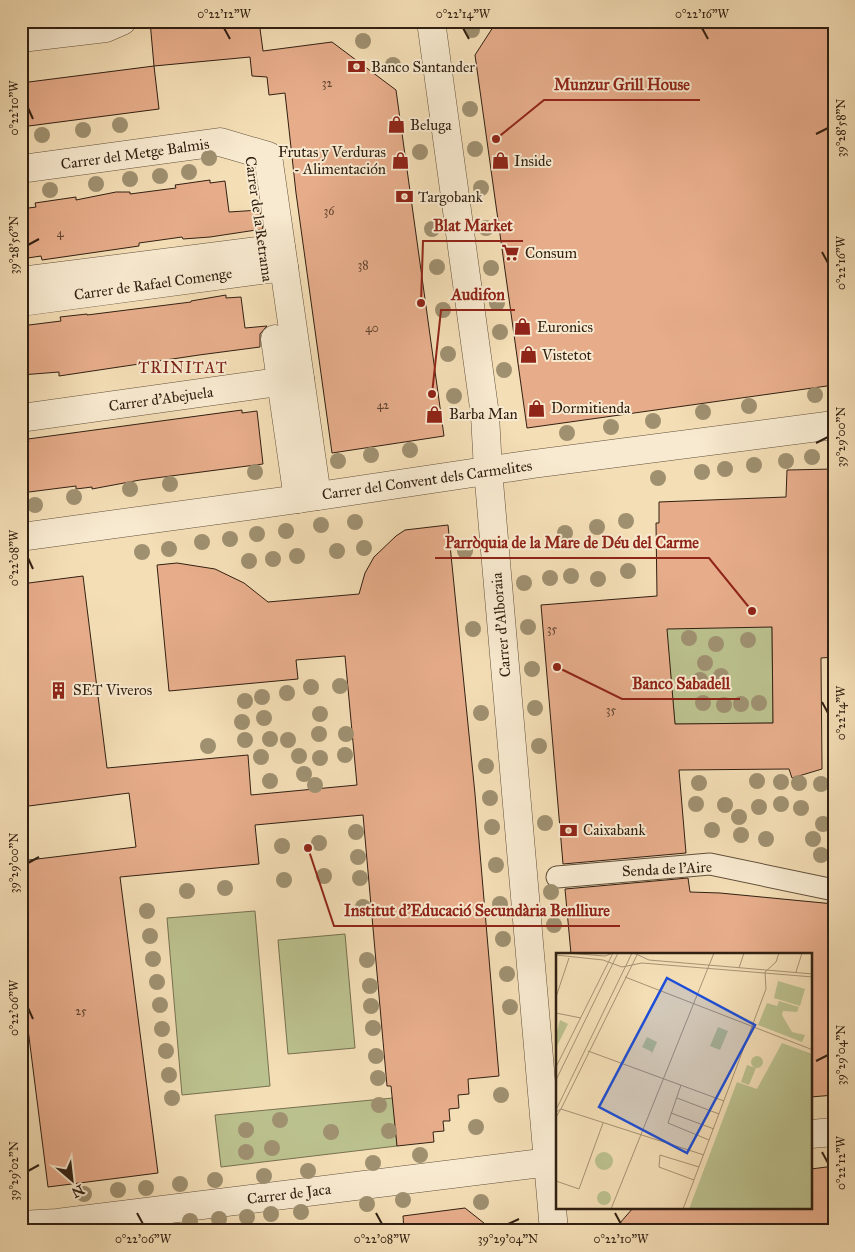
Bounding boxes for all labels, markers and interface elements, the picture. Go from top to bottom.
text: 0°22'12"W [197,7,251,21]
text: 0°22'14"W [436,7,491,21]
text: 0°22'16"W [675,7,730,21]
bank icon: Banco Santander [347,57,367,77]
place label: Banco Santander [371,58,475,76]
callout: Munzur Grill House [544,69,700,100]
text: Munzur Grill House [554,75,690,94]
house number: 32 [322,76,332,90]
text: 0°22'10"W [7,80,21,135]
text: 39°28'58"N [834,99,848,157]
shop icon: Beluga [386,115,406,135]
place label: Beluga [410,116,452,134]
street label: Carrer del Metge Balmis [60,135,210,173]
place label: Frutas y Verduras - Alimentación [278,143,386,178]
shop icon: Frutas y Verduras - Alimentación [390,151,410,171]
shop icon: Inside [490,151,510,171]
place label: Inside [514,152,552,170]
street label: Carrer de la Retrama [241,155,277,283]
bank icon: Targobank [394,187,414,207]
place label: Targobank [418,188,483,206]
house number: 36 [324,204,335,218]
callout: Blat Market [423,210,523,241]
text: 39°28'56"N [7,216,21,274]
text: Blat Market [433,216,513,235]
house number: 4 [57,226,64,240]
text: 0°22'16"W [834,235,848,290]
supermarket icon: Consum [501,243,521,263]
place label: Consum [525,244,577,262]
house number: 38 [357,258,369,272]
street label: Carrer de Rafael Comenge [73,264,233,304]
callout: Audifon [441,279,515,310]
text: Audifon [450,285,505,304]
shop icon: Euronics [513,317,533,337]
place label: Euronics [537,318,593,336]
house number: 40 [365,321,379,335]
shop icon: Vistetot [518,345,538,365]
place label: Vistetot [541,346,593,364]
district label: TRINITAT [138,358,228,377]
street label: Carrer d'Abejuela [108,383,215,415]
house number: 42 [377,398,389,412]
shop icon: Dormitienda [527,398,547,418]
place label: Dormitienda [551,399,631,417]
shop icon: Barba Man [425,404,445,424]
place label: Barba Man [449,405,518,423]
text: 39°29'00"N [834,407,848,467]
street label: Carrer del Convent dels Carmelites [321,456,533,504]
callout: Parròquia de la Mare de Déu del Carme [435,527,709,558]
text: 0°22'08"W [7,529,21,586]
text: Parròquia de la Mare de Déu del Carme [445,533,699,553]
street label: Carrer d'Alboraia [487,571,515,678]
house number: 35 [547,622,558,636]
callout: Banco Sabadell [622,668,740,699]
text: Banco Sabadell [632,674,731,693]
building icon: SET Viveros [49,680,69,700]
place label: SET Viveros [73,681,152,699]
text: 0°22'14"W [834,685,848,740]
house number: 35 [606,703,617,717]
bank icon: Caixabank [559,820,579,840]
place label: Caixabank [583,821,645,839]
text: 39°29'00"N [7,833,21,893]
street label: Senda de l'Aire [621,858,713,880]
callout: Institut d'Educació Secundària Benlliure [334,895,620,926]
text: Institut d'Educació Secundària Benlliure [344,901,610,920]
inset map [556,953,812,1210]
text: 0°22'06"W [7,979,21,1036]
house number: 25 [75,1004,87,1018]
text: 39°29'04"N [834,1025,848,1085]
text: 0°22'12"W [834,1136,848,1190]
text: 39°29'02"N [7,1141,21,1201]
north arrow [48,1154,98,1204]
street label: Carrer de Jaca [246,1180,333,1209]
text: N [69,1181,87,1201]
text: 0°22'06"W [115,1232,172,1246]
text: 0°22'08"W [354,1232,411,1246]
text: 39°29'04"N [478,1232,538,1246]
text: 0°22'10"W [594,1232,649,1246]

